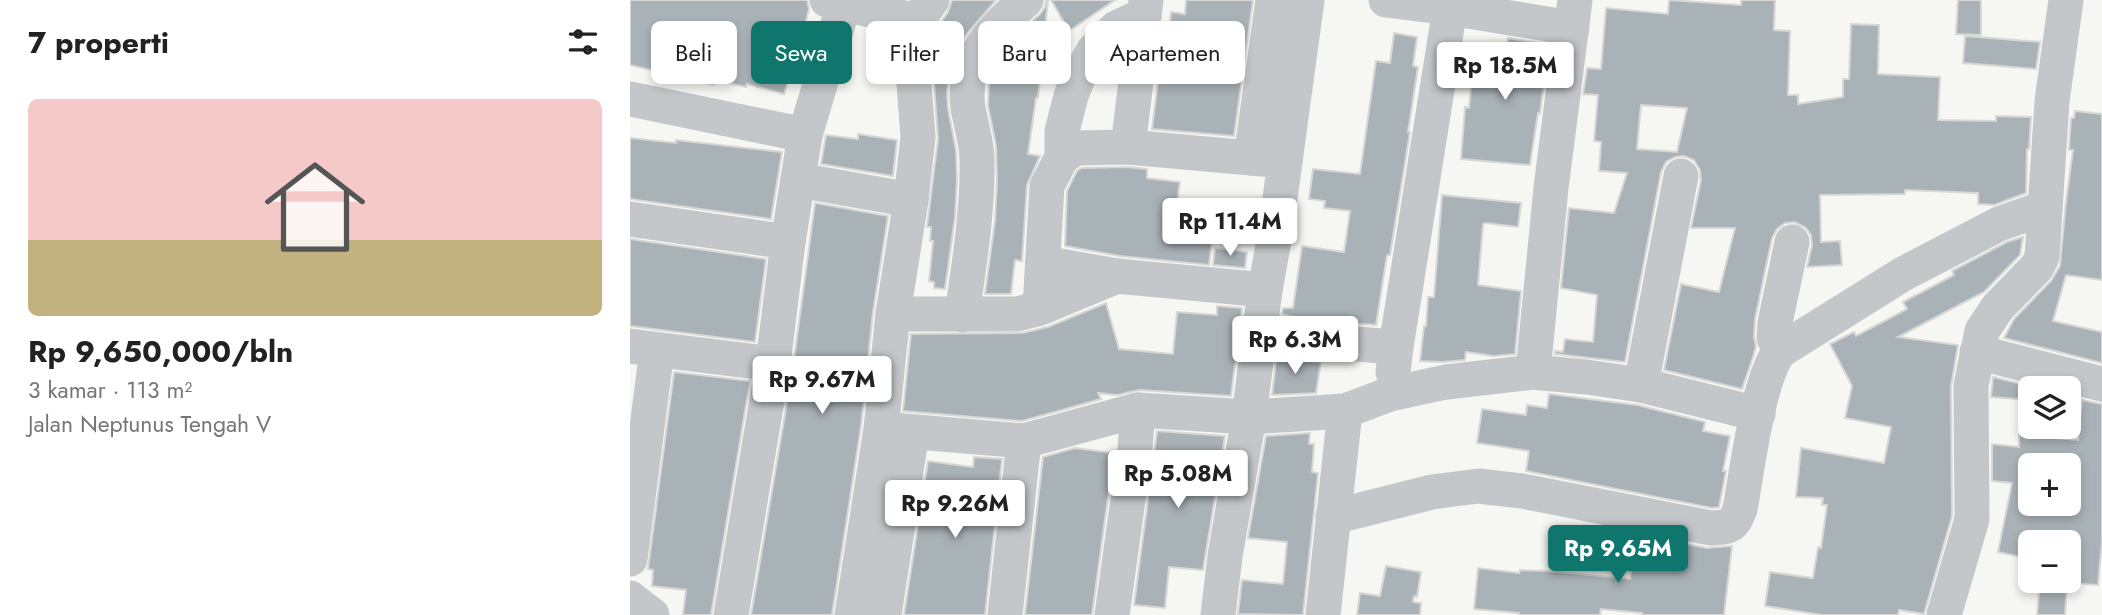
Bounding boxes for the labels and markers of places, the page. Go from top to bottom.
pin: Rp 18.5M [1433,42,1577,102]
pin: Rp 11.4M [1158,198,1302,258]
pin: Rp 6.3M [1230,316,1360,376]
pin: Rp 9.67M [750,356,894,416]
pin: Rp 5.08M [1106,450,1250,510]
pin: Rp 9.26M [883,480,1027,540]
pin: Rp 9.65M [1546,526,1690,585]

